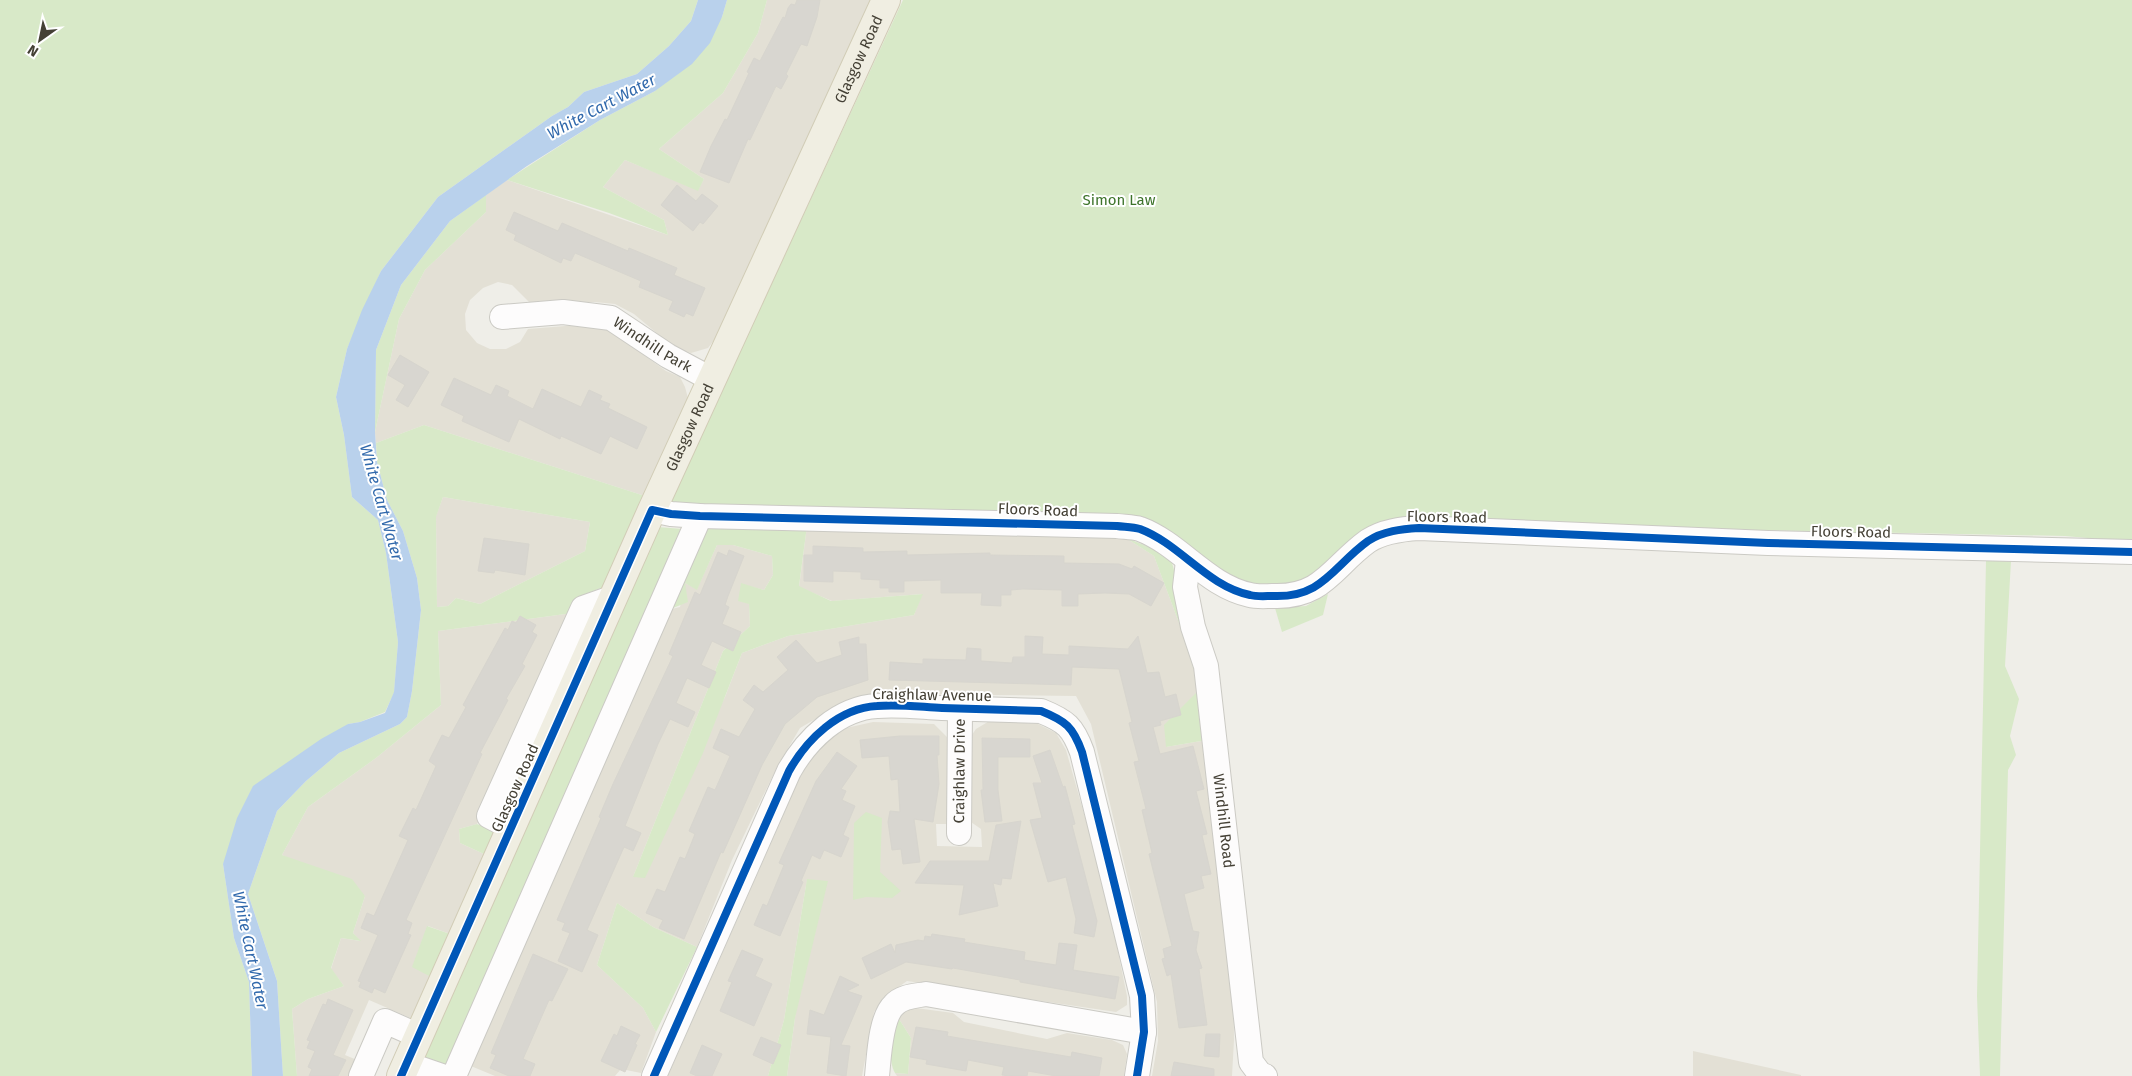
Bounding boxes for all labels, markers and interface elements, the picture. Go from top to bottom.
street label: Glasgow Road [831,13,887,106]
north arrow [15,15,65,65]
text: N [25,41,42,60]
water label: White Cart Water [544,69,659,143]
park label: Simon Law [1083,191,1156,209]
street label: Windhill Park [610,313,695,376]
street label: Glasgow Road [662,381,718,474]
water label: White Cart Water [356,442,407,563]
street label: Floors Road [998,500,1078,520]
street label: Floors Road [1407,507,1487,527]
street label: Floors Road [1811,522,1891,542]
street label: Craighlaw Avenue [872,685,992,705]
street label: Craighlaw Drive [950,719,969,824]
street label: Glasgow Road [488,741,542,835]
street label: Windhill Road [1209,773,1238,869]
water label: White Cart Water [229,889,272,1012]

